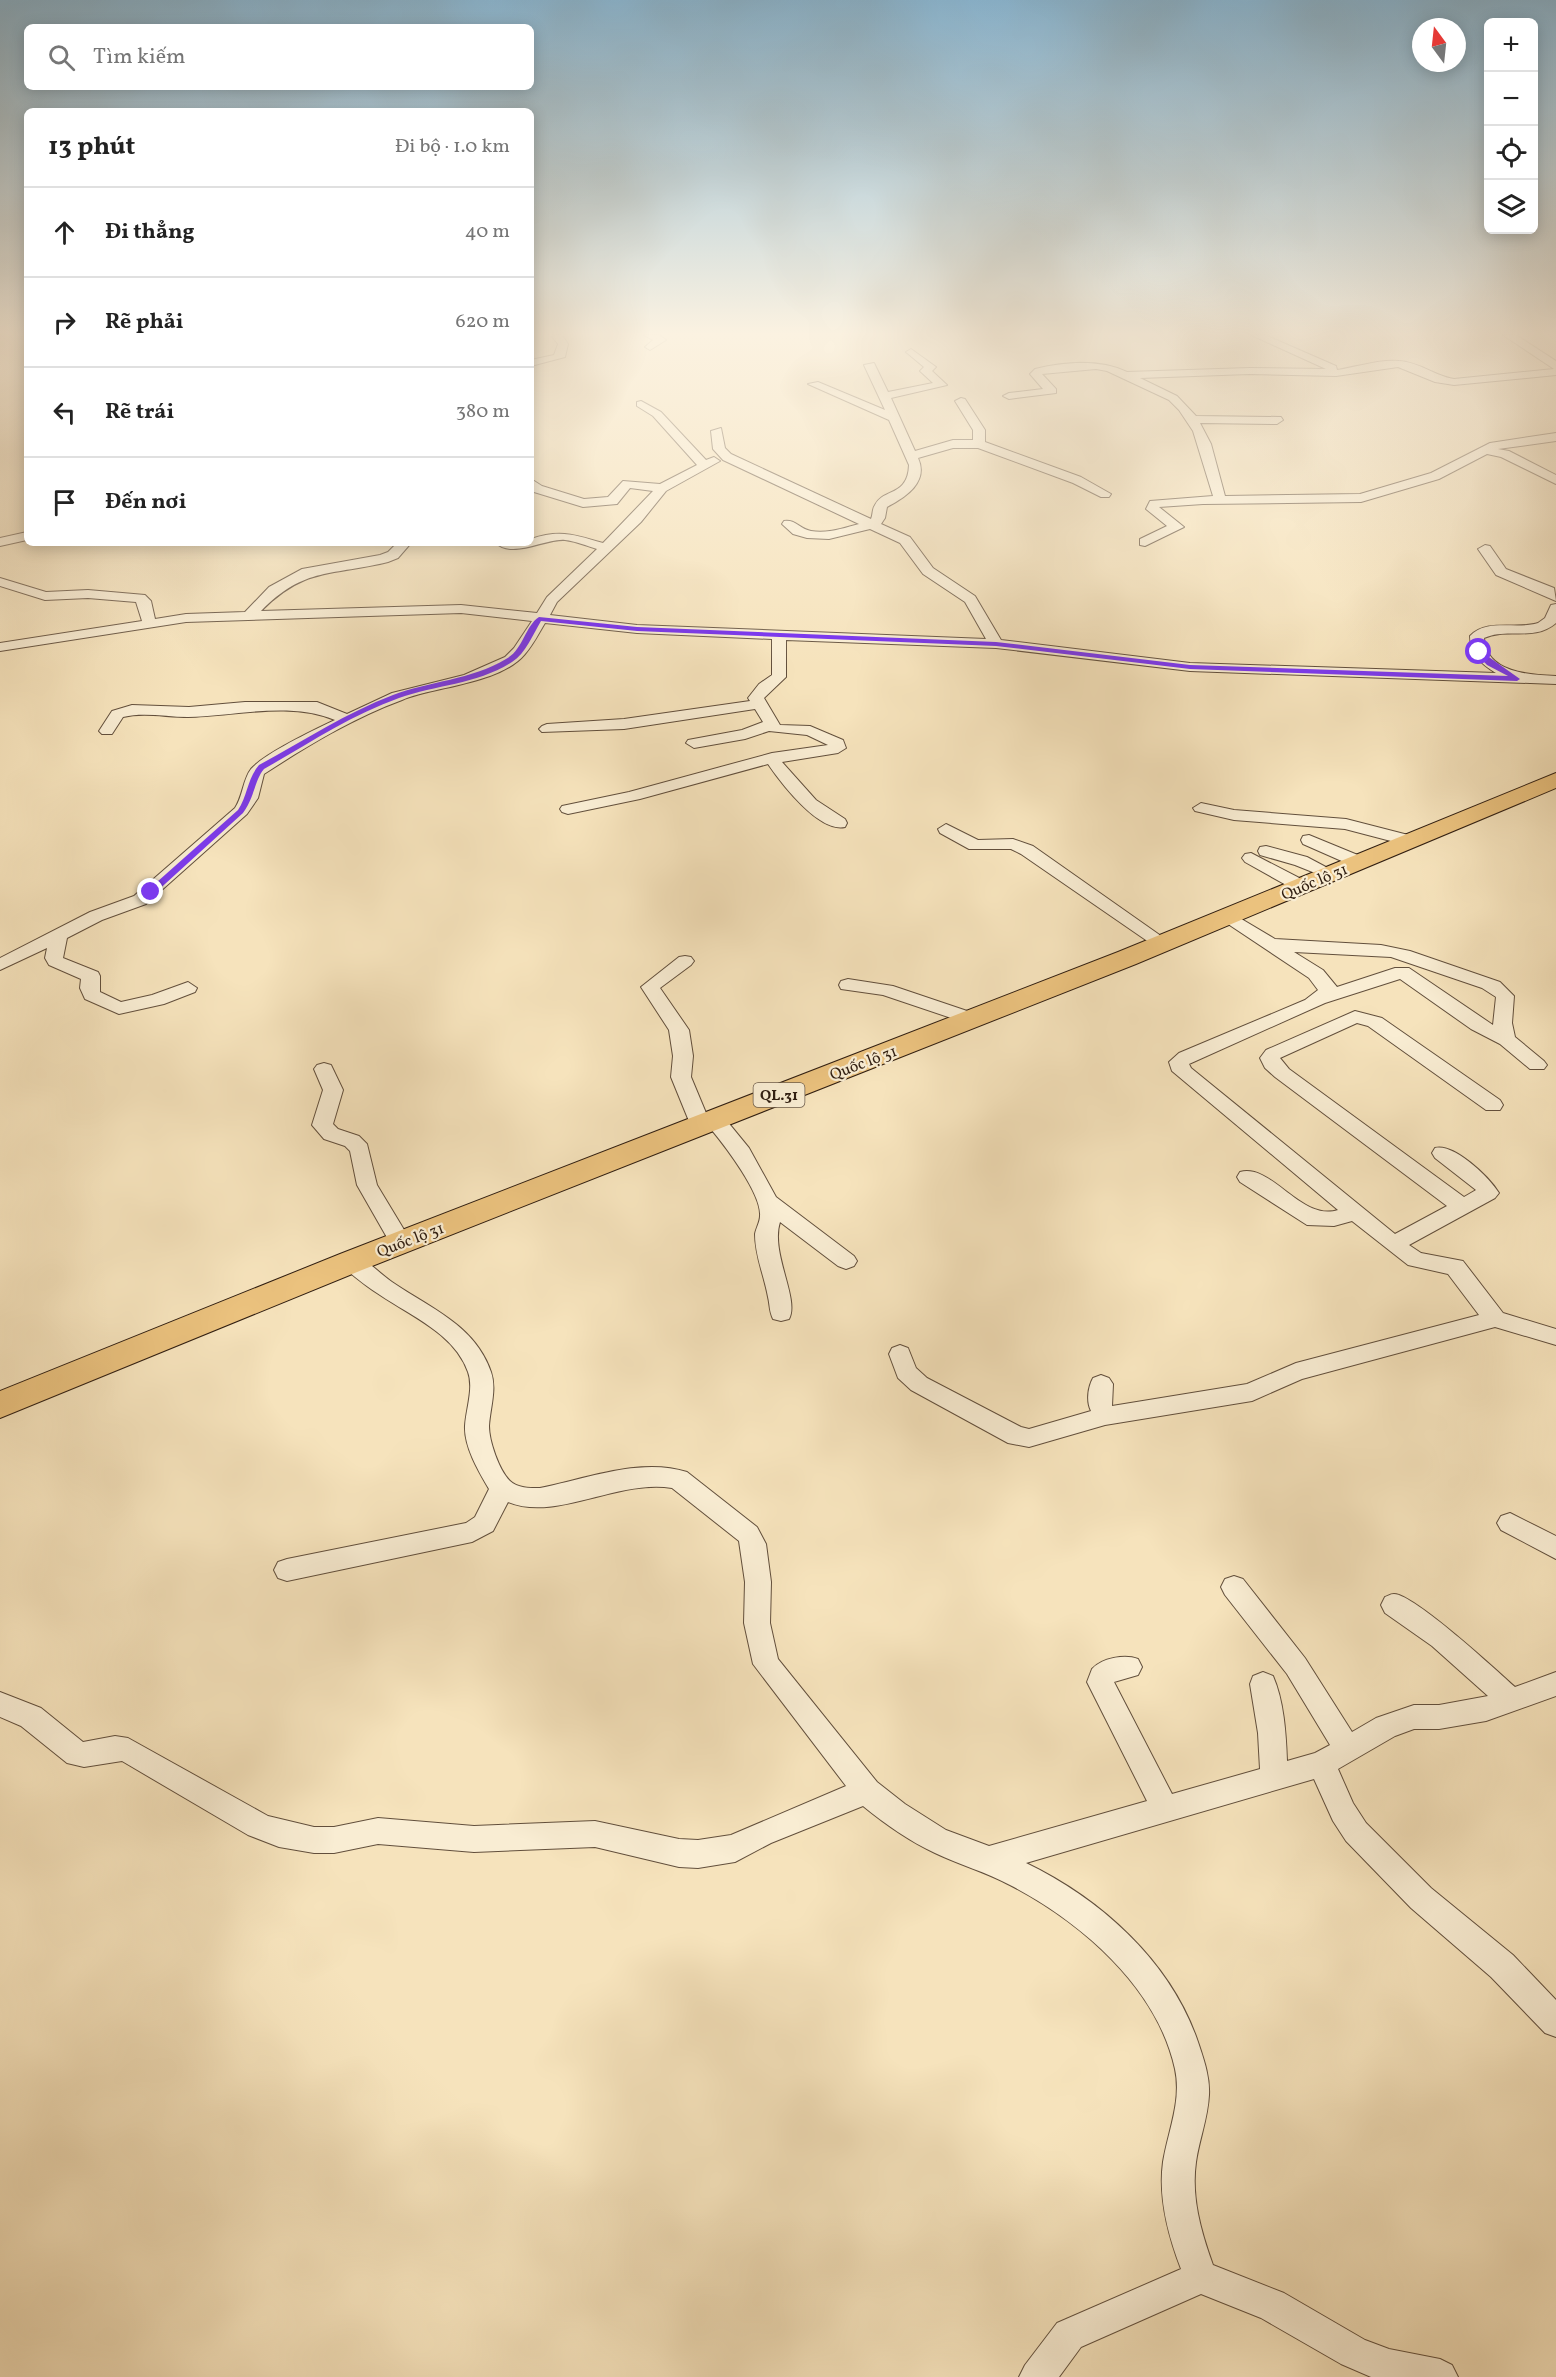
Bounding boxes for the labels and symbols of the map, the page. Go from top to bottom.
north arrow [1412,18,1466,72]
route start [1465,638,1491,664]
street label: Quốc lộ 31 [1278,859,1352,907]
route end [137,878,163,904]
street label: Quốc lộ 31 [827,1041,901,1087]
road number: QL.31 [754,1083,804,1107]
street label: Quốc lộ 31 [374,1218,448,1264]

